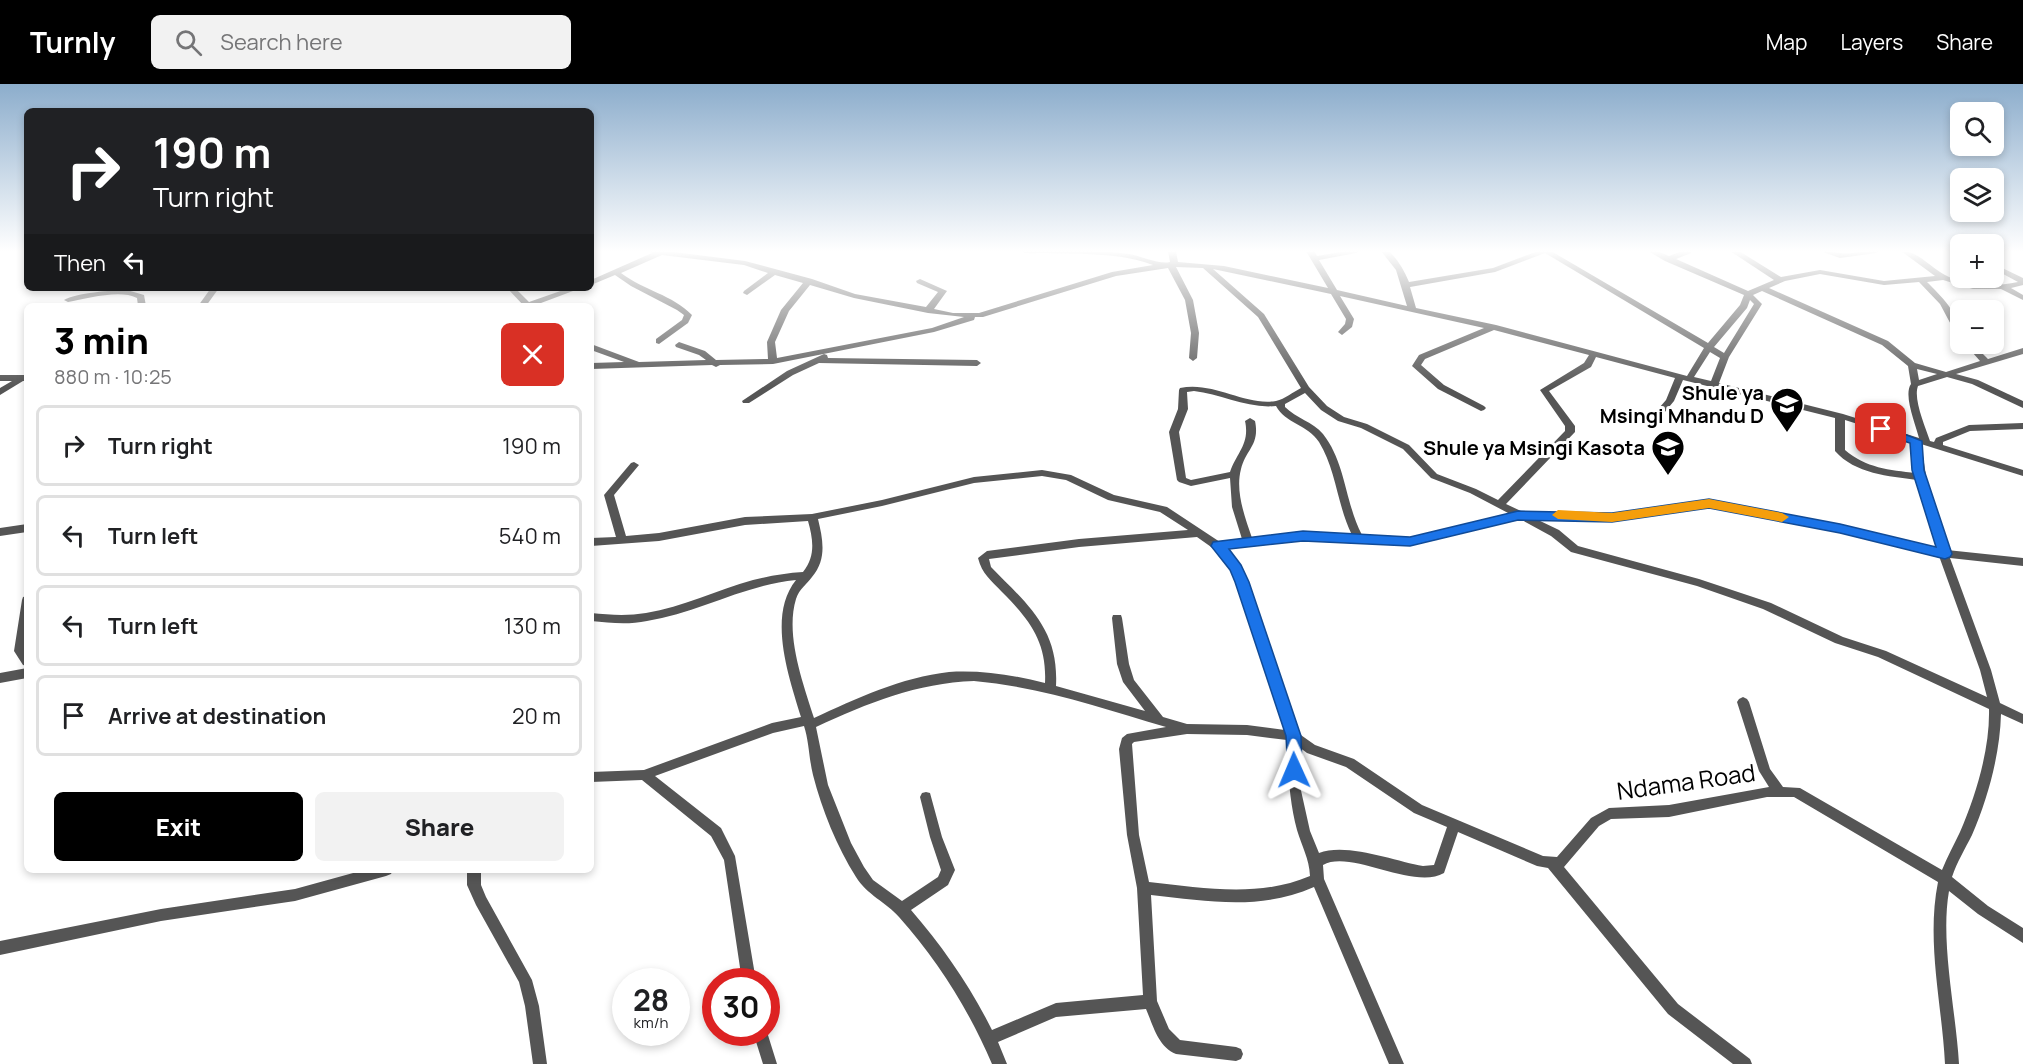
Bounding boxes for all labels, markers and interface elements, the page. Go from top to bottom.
search box [151,15,571,69]
text: Turnly [30,23,115,61]
icon: search [172,26,205,59]
text: Search here [220,27,343,57]
text: Map [1766,28,1807,56]
text: Layers [1840,28,1903,56]
text: Share [1936,28,1993,56]
map controls [1950,102,2004,354]
button: search [1950,102,2004,156]
text: 190 m [153,123,271,181]
icon: right [54,132,132,210]
button: layers [1950,168,2004,222]
text: Turn right [153,178,274,215]
button: + [1950,234,2004,288]
icon: left [118,246,151,279]
text: Then [54,248,106,278]
button: − [1950,300,2004,354]
text: 3 min [54,316,149,365]
button: close [501,323,564,386]
text: 880 m · 10:25 [54,363,172,390]
place label: Shule ya Msingi Mhandu D [1600,379,1764,429]
school or university icon: Shule ya Msingi Mhandu D [1769,386,1805,433]
pin [1855,403,1906,454]
icon: arrive [1864,412,1897,445]
icon: right [57,429,90,462]
school or university icon: Shule ya Msingi Kasota [1650,429,1686,476]
text: Turn right [108,431,213,461]
text: 190 m [502,431,561,461]
place label: Shule ya Msingi Kasota [1423,434,1645,461]
icon: left [57,519,90,552]
text: Turn left [108,521,198,551]
text: 540 m [499,521,561,551]
icon: left [57,609,90,642]
text: Turn left [108,611,198,641]
text: 130 m [504,611,561,641]
icon: arrive [57,699,90,732]
text: Arrive at destination [108,701,326,731]
text: 20 m [512,701,561,731]
position arrow [1262,738,1326,802]
street label: Ndama Road [1615,755,1757,807]
button: Exit [54,792,303,861]
button: Share [315,792,564,861]
speed limit sign: 30 [702,968,780,1046]
text: 28 [633,979,669,1020]
text: km/h [634,1012,668,1033]

